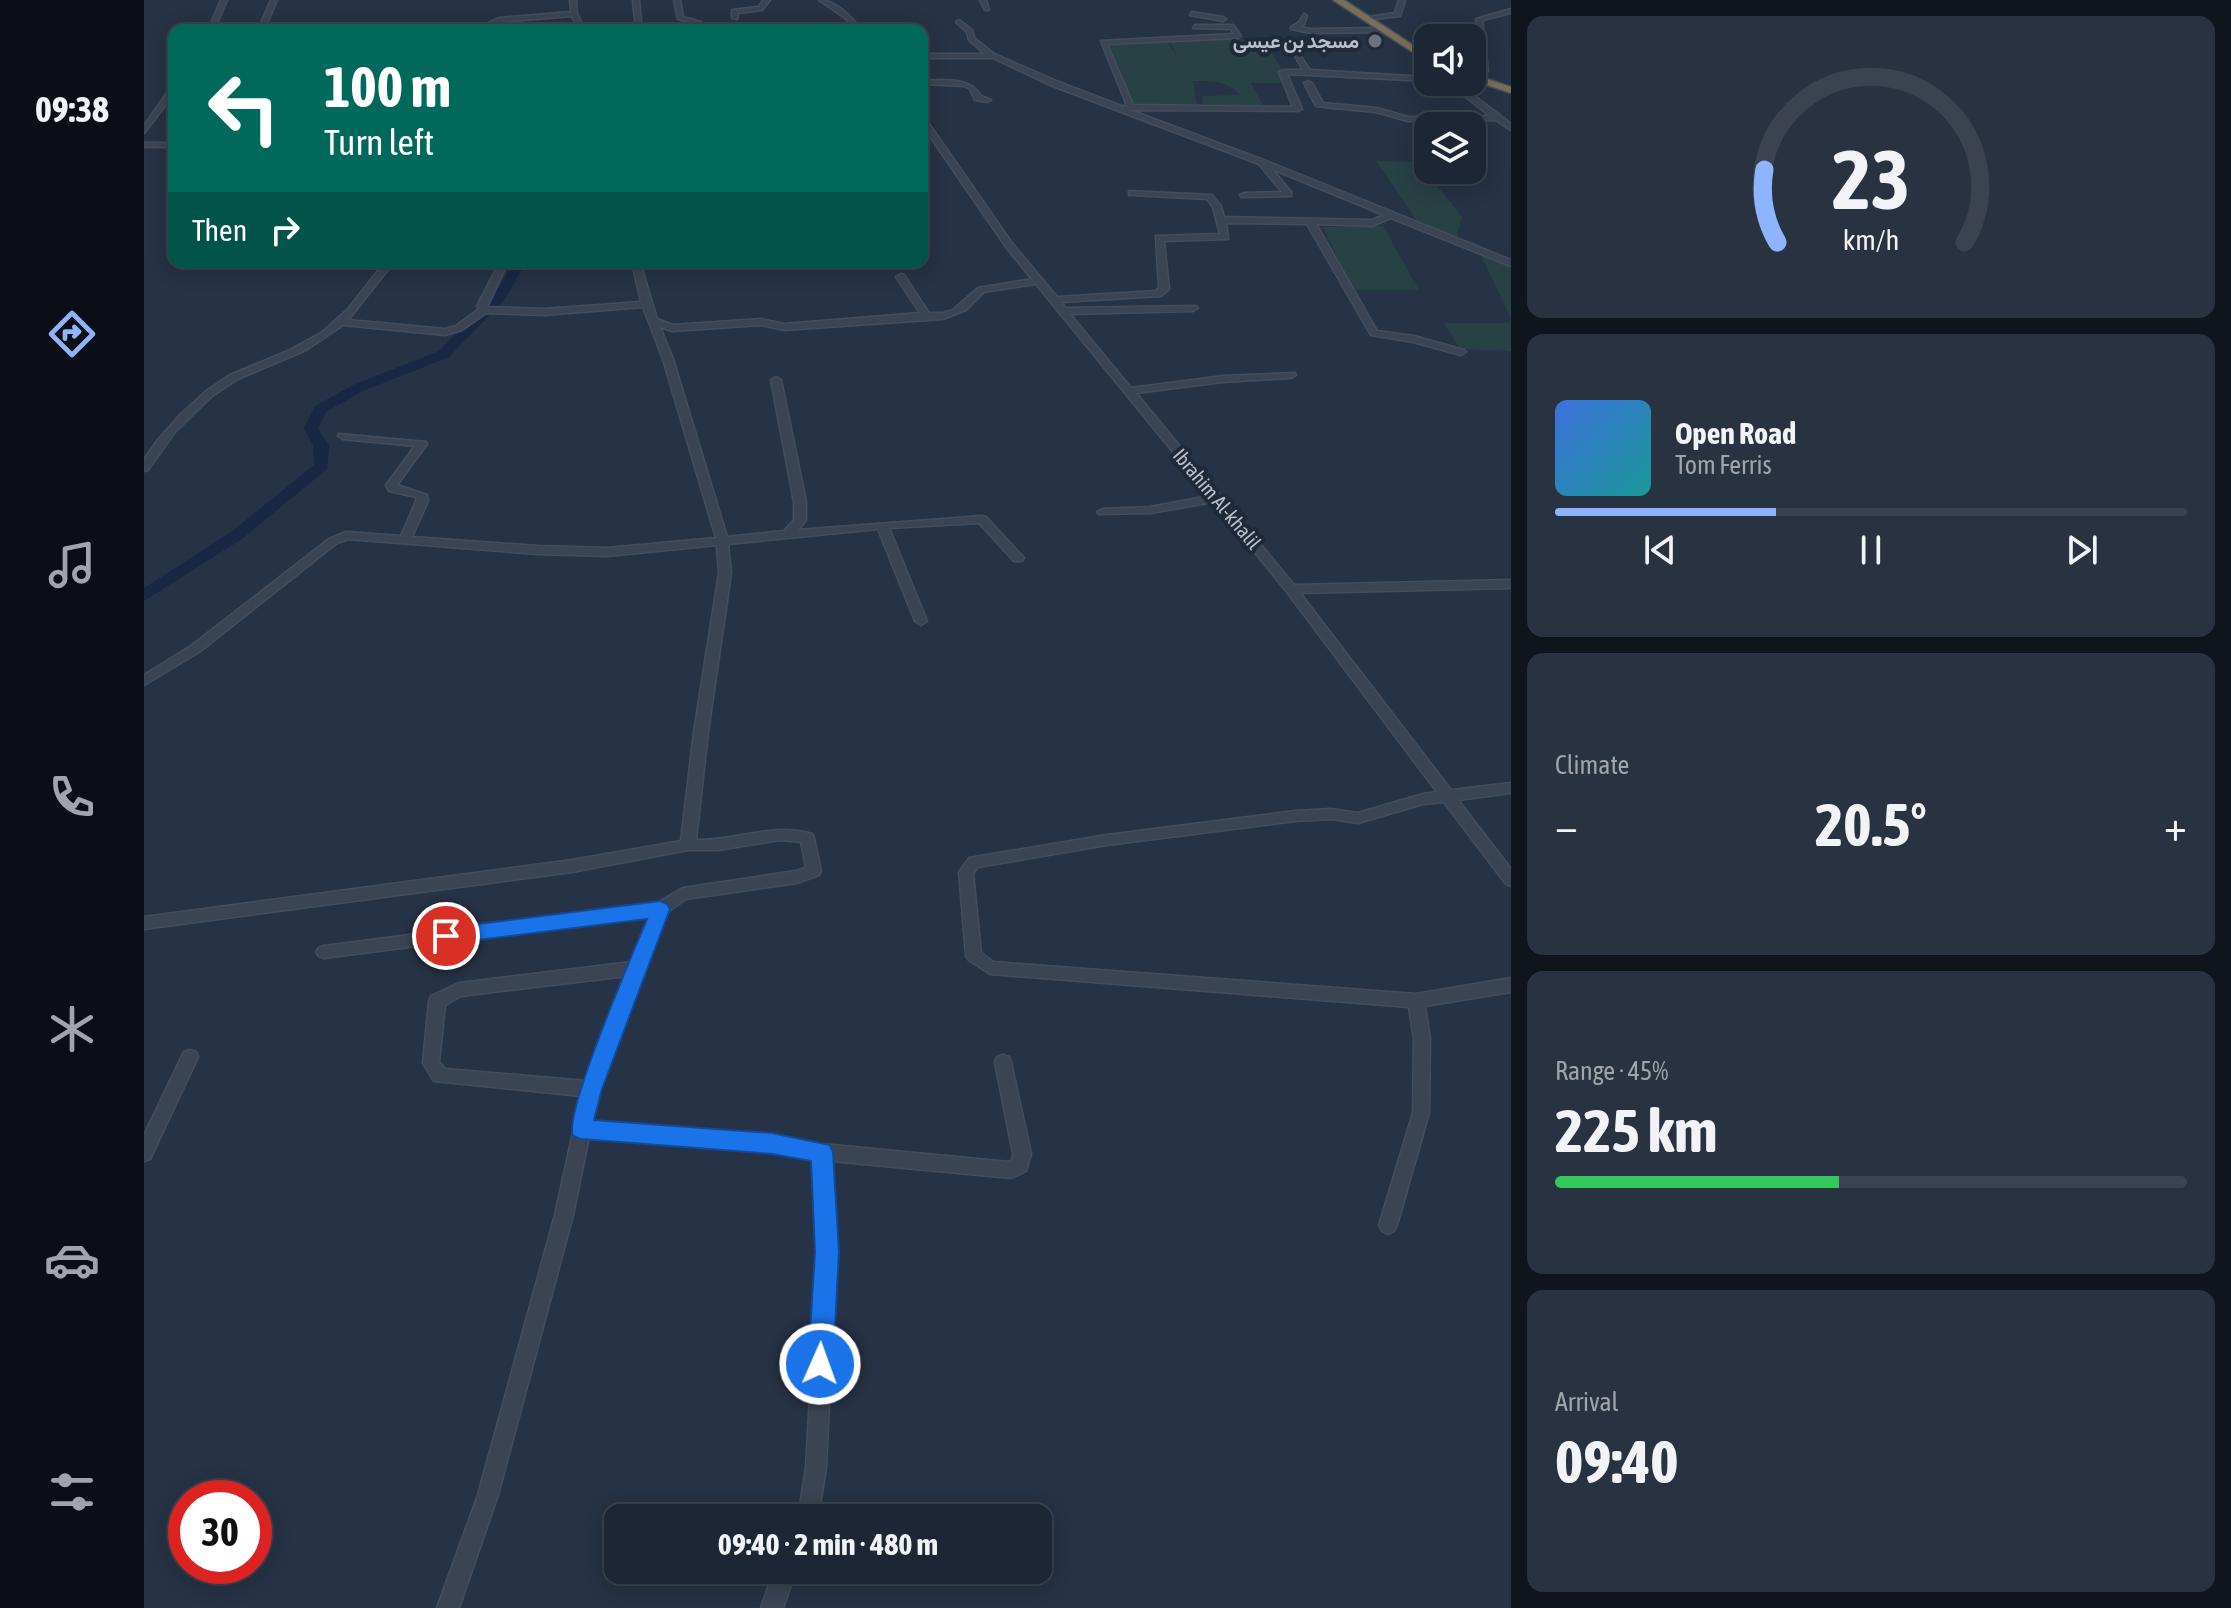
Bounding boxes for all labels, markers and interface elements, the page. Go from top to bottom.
map controls [1414,24,1486,184]
button: sound [1414,24,1486,96]
place label: مسجد بن عيسى [1233,29,1359,53]
marker: مسجد بن عيسى [1366,32,1384,50]
text: 100 m [324,55,451,119]
icon: left [192,56,296,160]
text: 09:38 [35,88,109,130]
button: layers [1414,112,1486,184]
text: Turn left [324,121,434,163]
text: 23 [1832,131,1910,227]
icon: right [263,208,307,252]
text: Then [192,213,247,247]
text: km/h [1843,223,1899,256]
icon: directions [44,306,100,362]
text: Open Road [1675,416,1796,450]
street label: Ibrahim Al-khalil [1169,444,1266,554]
text: Tom Ferris [1675,450,1772,480]
icon: previous [1638,528,1682,572]
icon: pause [1849,528,1893,572]
icon: next [2060,528,2104,572]
icon: music [44,537,100,593]
text: Climate [1555,750,1629,780]
icon: phone [44,769,100,825]
text: 20.5° [1815,790,1927,859]
text: − [1555,800,1578,850]
text: + [2164,800,2187,850]
pin [412,902,480,970]
icon: arrive [424,914,468,958]
icon: climate [44,1001,100,1057]
text: Range · 45% [1555,1056,1668,1086]
text: 225 km [1555,1096,1717,1165]
icon: car [44,1232,100,1288]
position arrow [778,1322,862,1406]
text: Arrival [1555,1387,1619,1417]
text: 09:40 [1555,1427,1678,1496]
icon: filters [44,1464,100,1520]
speed limit sign: 30 [168,1480,272,1584]
text: 09:40 · 2 min · 480 m [718,1527,938,1561]

